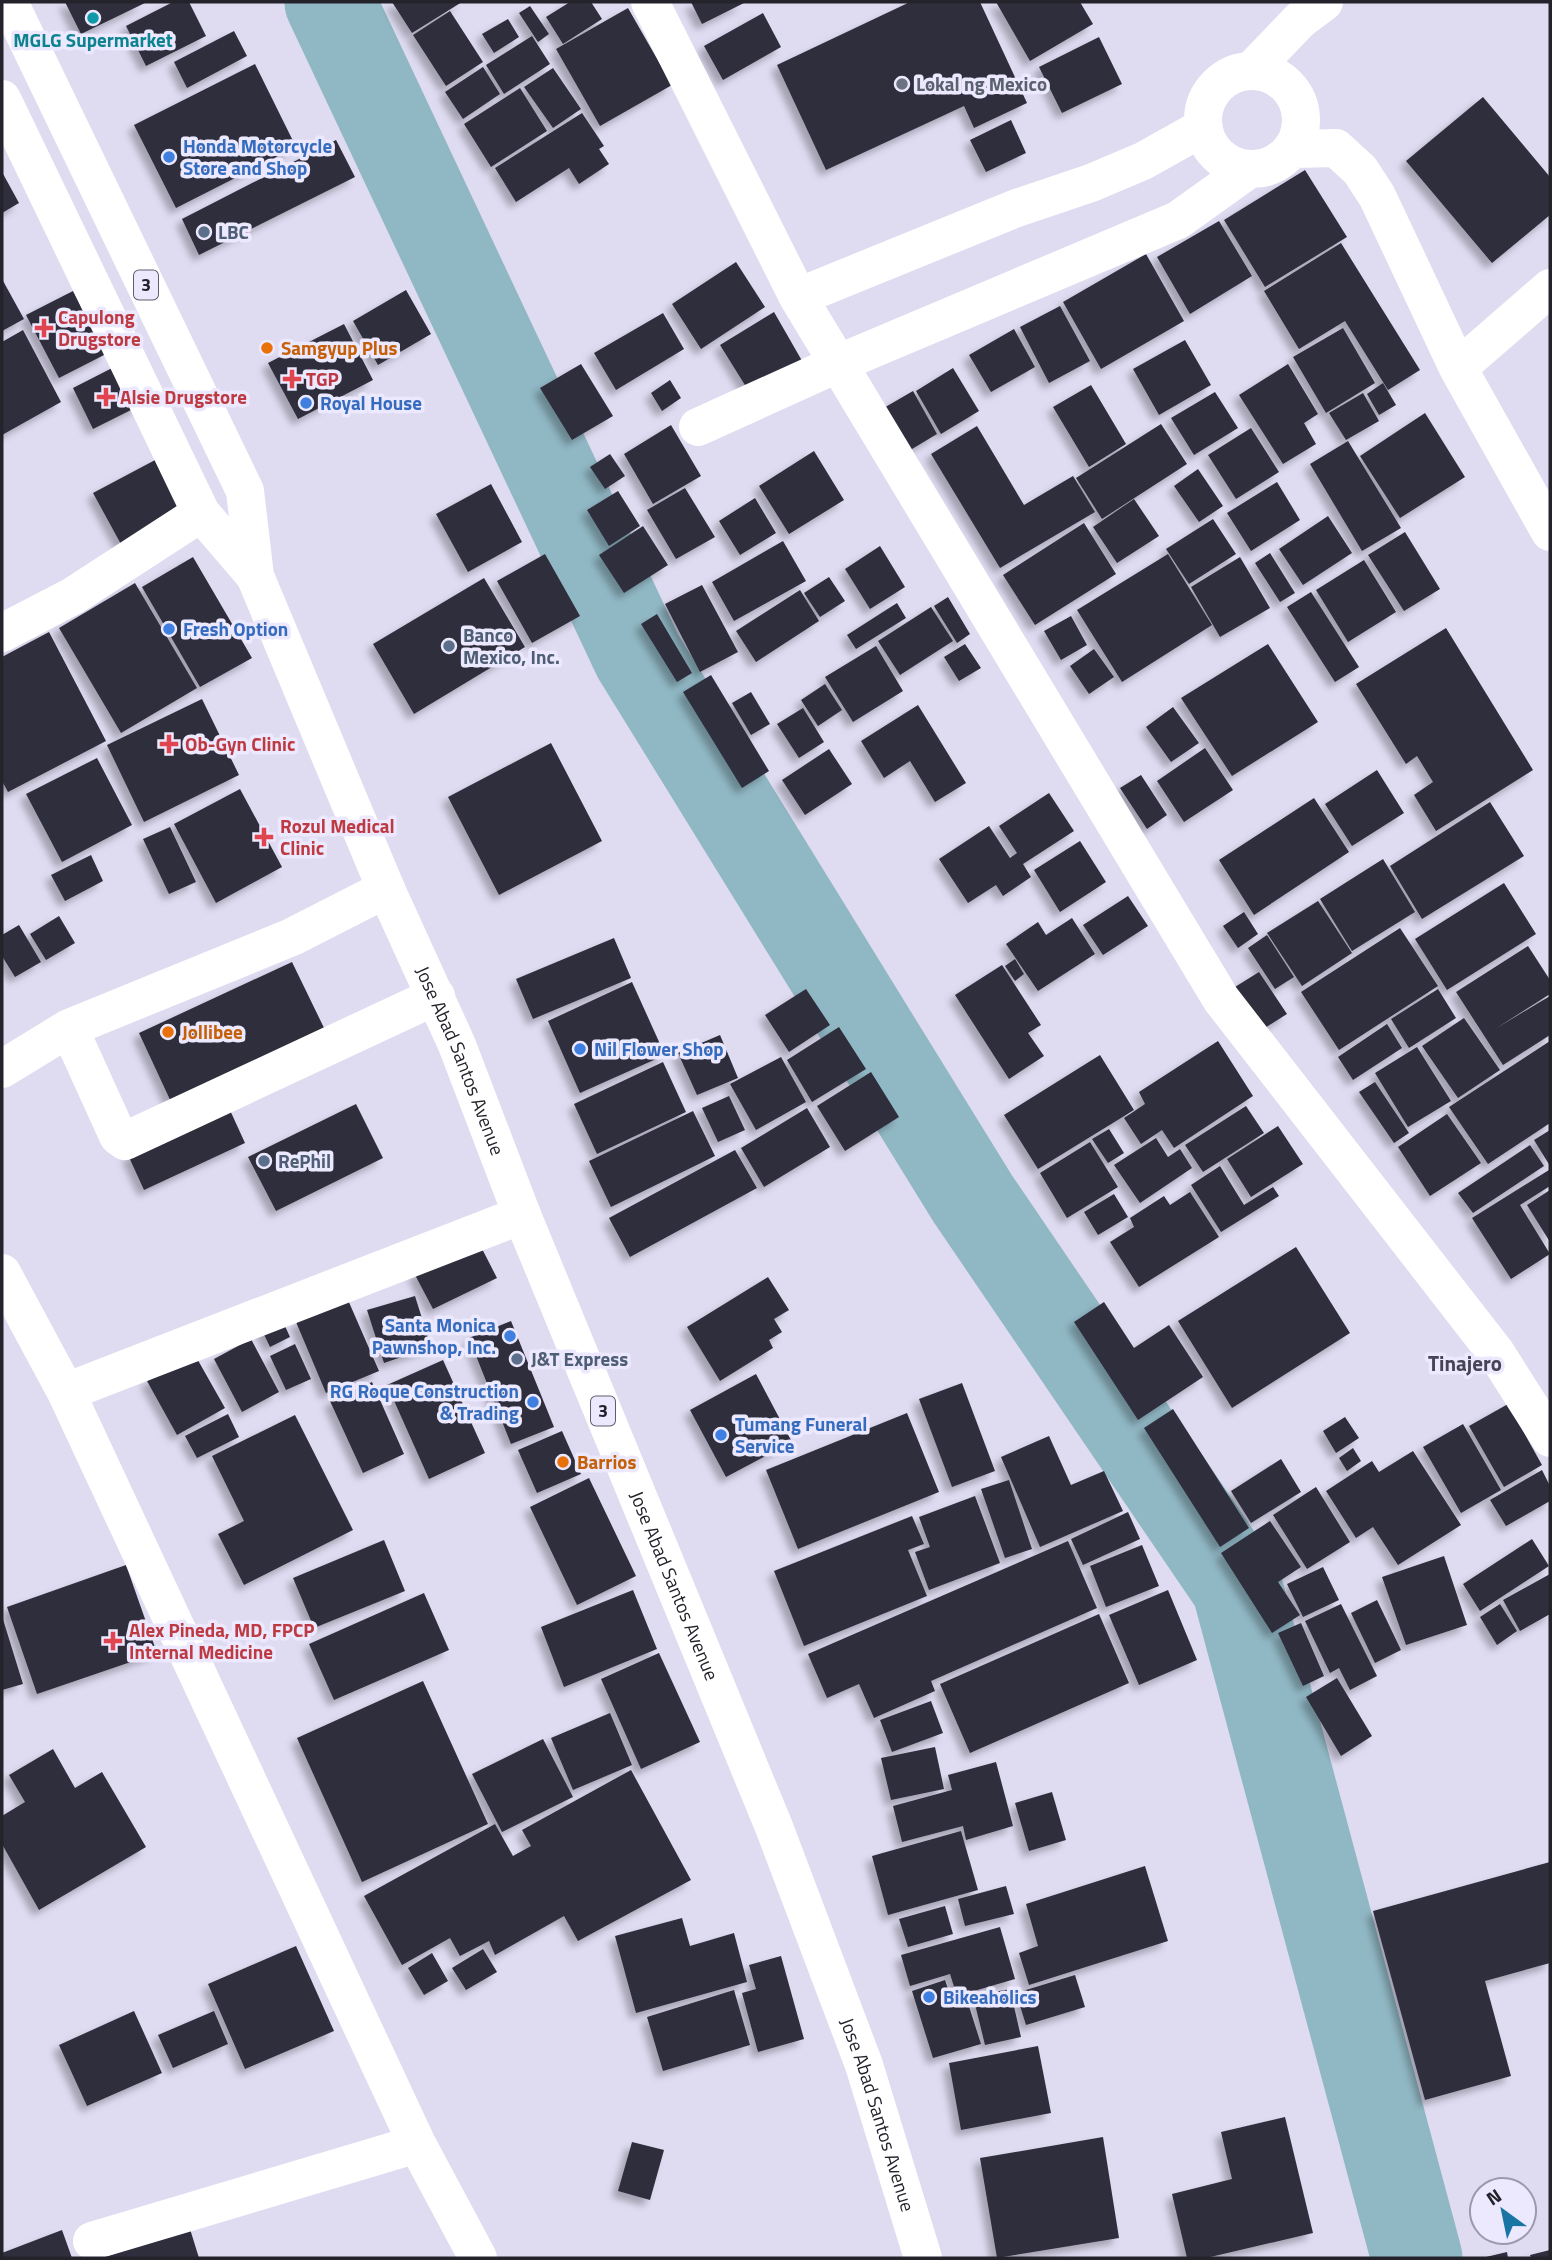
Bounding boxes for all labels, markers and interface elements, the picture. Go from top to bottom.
marker: MGLG Supermarket [85,10,101,26]
place label: MGLG Supermarket [13,25,173,54]
place label: Lokal ng Mexico [916,69,1047,98]
marker: Lokal ng Mexico [894,76,910,92]
place label: Honda Motorcycle Store and Shop [183,131,332,182]
marker: Honda Motorcycle Store and Shop [161,149,177,165]
place label: LBC [218,217,249,246]
marker: LBC [196,224,212,240]
road number: 3 [134,270,158,300]
place label: Capulong Drugstore [58,302,141,353]
marker: Capulong Drugstore [36,320,52,336]
place label: Samgyup Plus [281,333,397,362]
marker: Samgyup Plus [259,340,275,356]
place label: TGP [306,364,339,393]
marker: TGP [284,371,300,387]
place label: Alsie Drugstore [120,382,247,411]
place label: Royal House [320,388,422,417]
marker: Alsie Drugstore [98,389,114,405]
marker: Royal House [298,395,314,411]
place label: Fresh Option [183,614,288,643]
place label: Banco Mexico, Inc. [463,620,560,671]
marker: Fresh Option [161,621,177,637]
marker: Banco Mexico, Inc. [441,638,457,654]
place label: Ob-Gyn Clinic [185,729,295,758]
marker: Ob-Gyn Clinic [159,734,179,754]
place label: Rozul Medical Clinic [280,811,395,862]
marker: Rozul Medical Clinic [254,827,274,847]
street label: Jose Abad Santos Avenue [409,961,513,1159]
place label: Jollibee [182,1017,243,1046]
marker: Jollibee [160,1024,176,1040]
place label: Nil Flower Shop [594,1034,724,1063]
marker: Nil Flower Shop [572,1041,588,1057]
place label: RePhil [278,1146,331,1175]
marker: RePhil [256,1153,272,1169]
place label: Santa Monica Pawnshop, Inc. [372,1310,496,1361]
marker: Santa Monica Pawnshop, Inc. [502,1328,518,1344]
place label: J&T Express [531,1344,628,1373]
district label: Tinajero [1428,1347,1502,1379]
marker: J&T Express [509,1351,525,1367]
place label: RG Roque Construction & Trading [330,1376,519,1427]
marker: RG Roque Construction & Trading [525,1394,541,1410]
road number: 3 [591,1396,615,1426]
place label: Tumang Funeral Service [735,1409,867,1460]
marker: Tumang Funeral Service [713,1427,729,1443]
place label: Barrios [577,1447,636,1476]
marker: Barrios [555,1454,571,1470]
street label: Jose Abad Santos Avenue [623,1486,727,1684]
place label: Alex Pineda, MD, FPCP Internal Medicine [129,1615,314,1666]
marker: Alex Pineda, MD, FPCP Internal Medicine [103,1631,123,1651]
place label: Bikeaholics [943,1982,1037,2011]
marker: Bikeaholics [921,1989,937,2005]
street label: Jose Abad Santos Avenue [833,2013,923,2215]
north arrow [1468,2176,1538,2246]
text: N [1480,2181,1507,2212]

